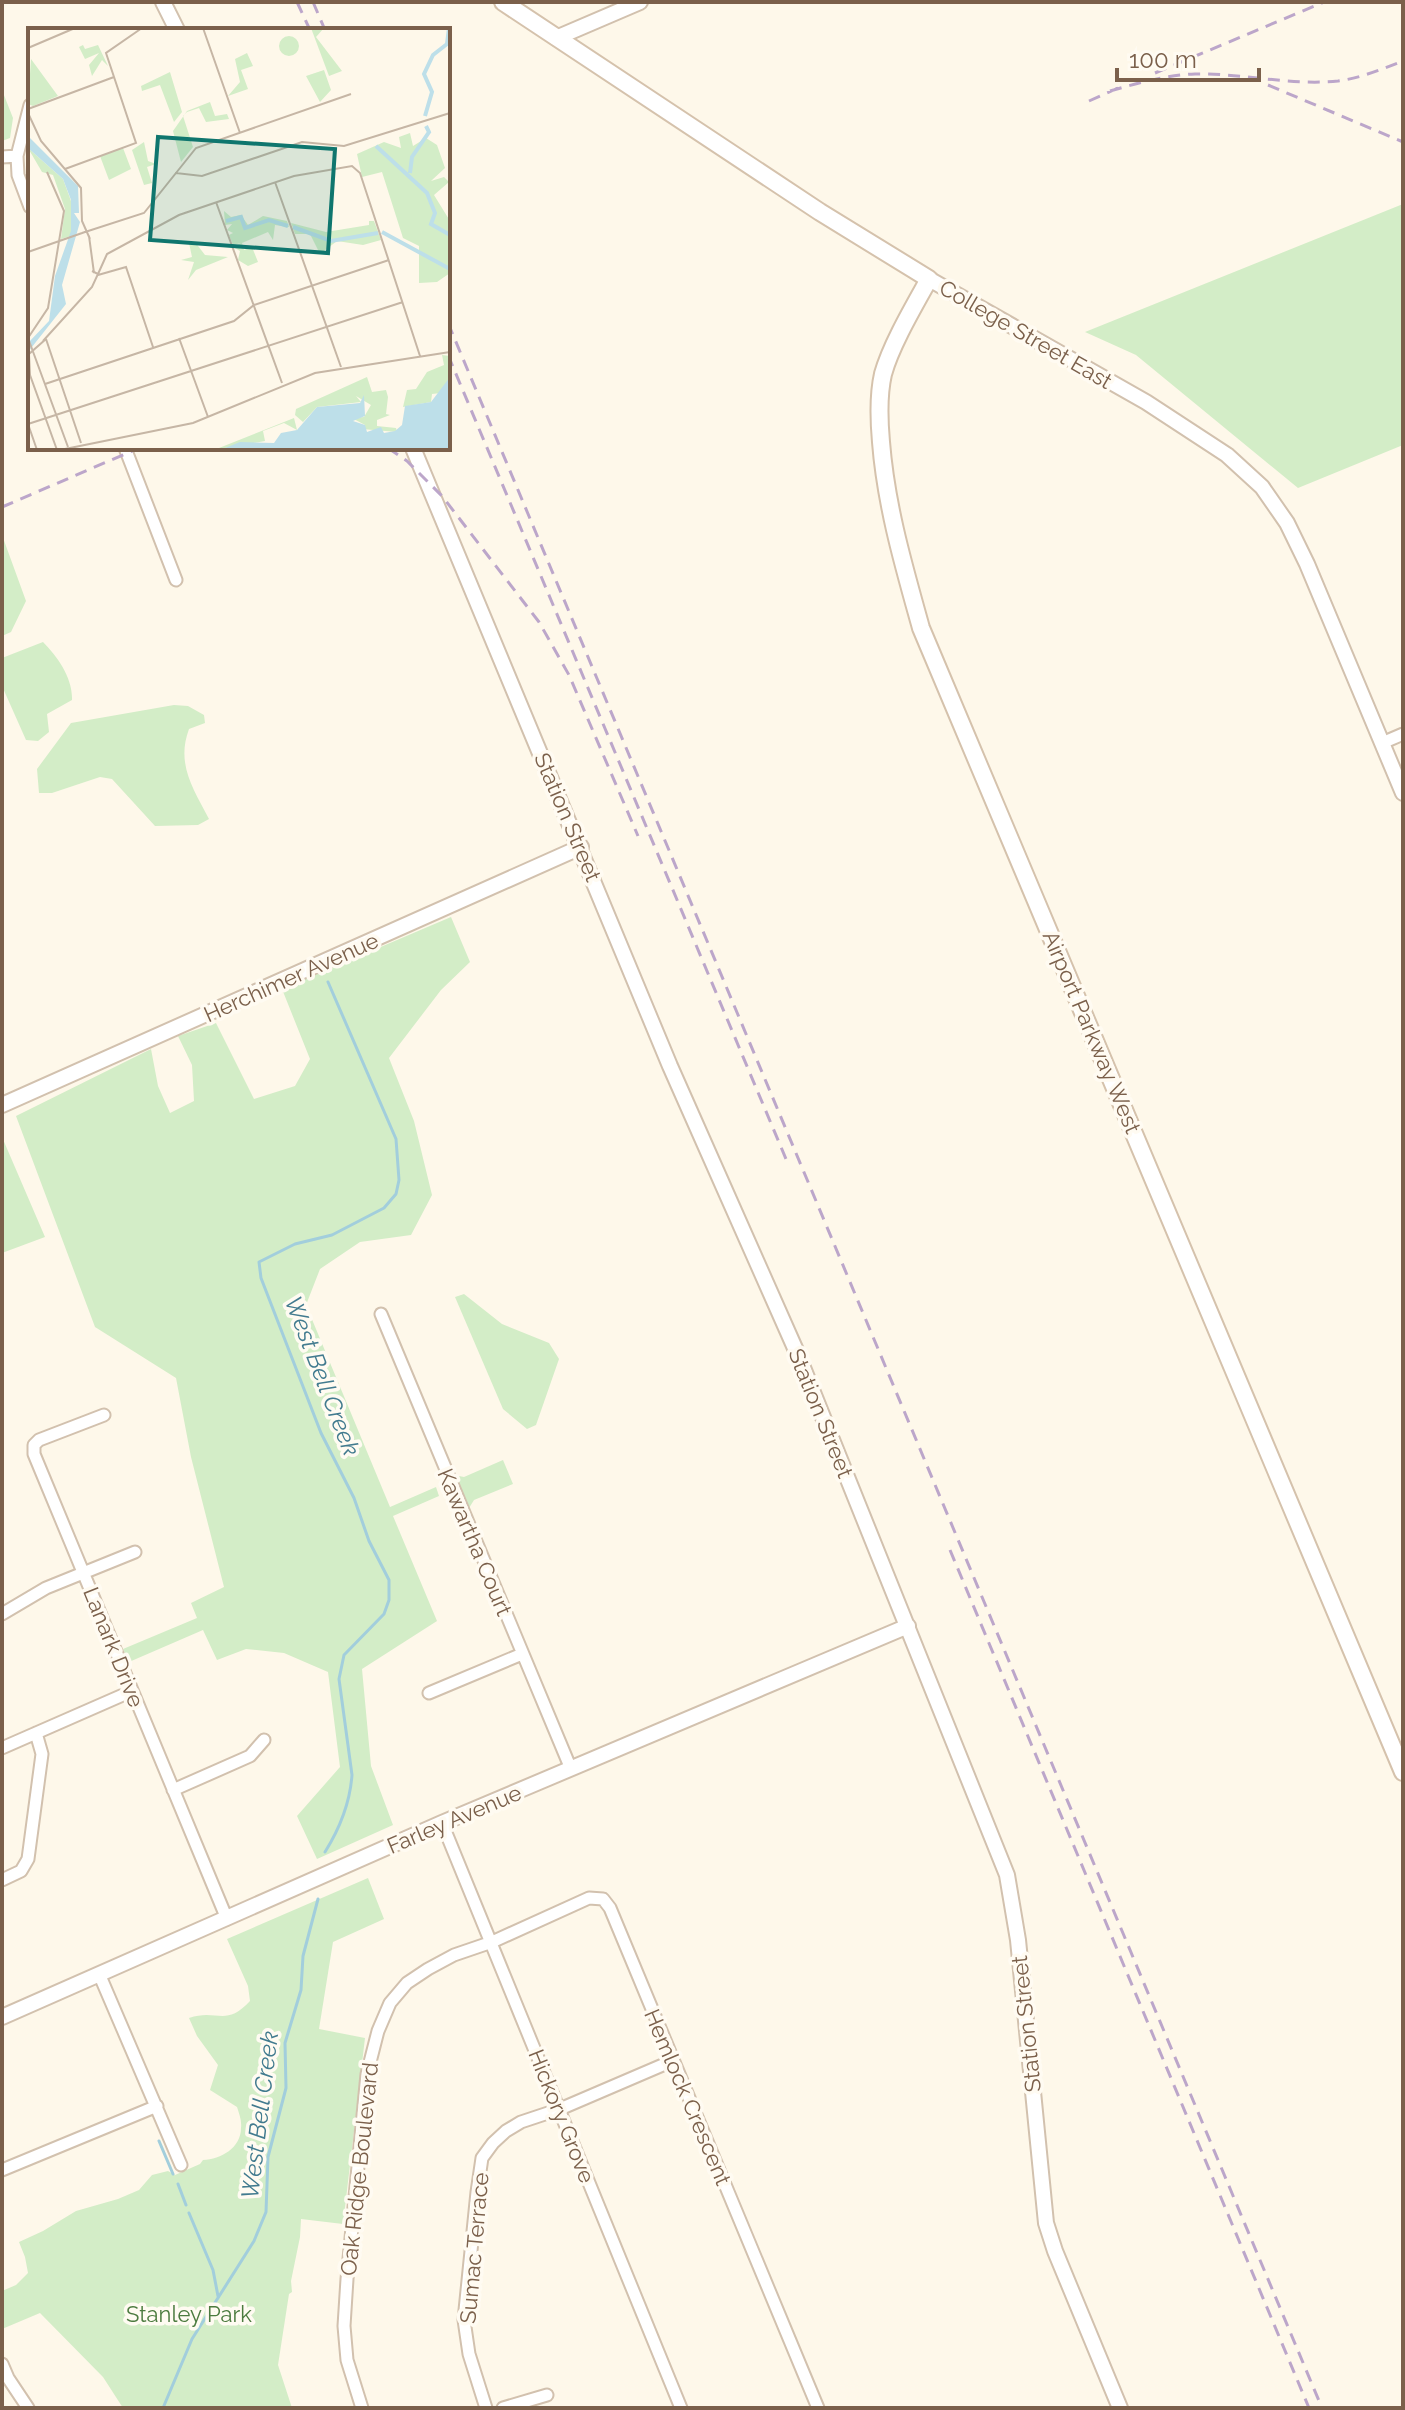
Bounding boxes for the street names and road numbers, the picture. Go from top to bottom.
street label: College Street East [935,274,1118,394]
street label: Station Street [529,749,607,886]
street label: Herchimer Avenue [200,927,382,1027]
street label: Airport Parkway West [1038,927,1147,1138]
street label: Station Street [783,1345,859,1482]
street label: Kawartha Court [432,1465,518,1620]
street label: Lanark Drive [78,1583,150,1711]
street label: Farley Avenue [383,1779,525,1859]
street label: Station Street [1006,1954,1046,2094]
street label: Hemlock Crescent [639,2005,737,2189]
street label: Hickory Grove [523,2045,601,2187]
street label: Oak Ridge Boulevard [335,2061,383,2277]
street label: Sumac Terrace [454,2171,494,2325]

